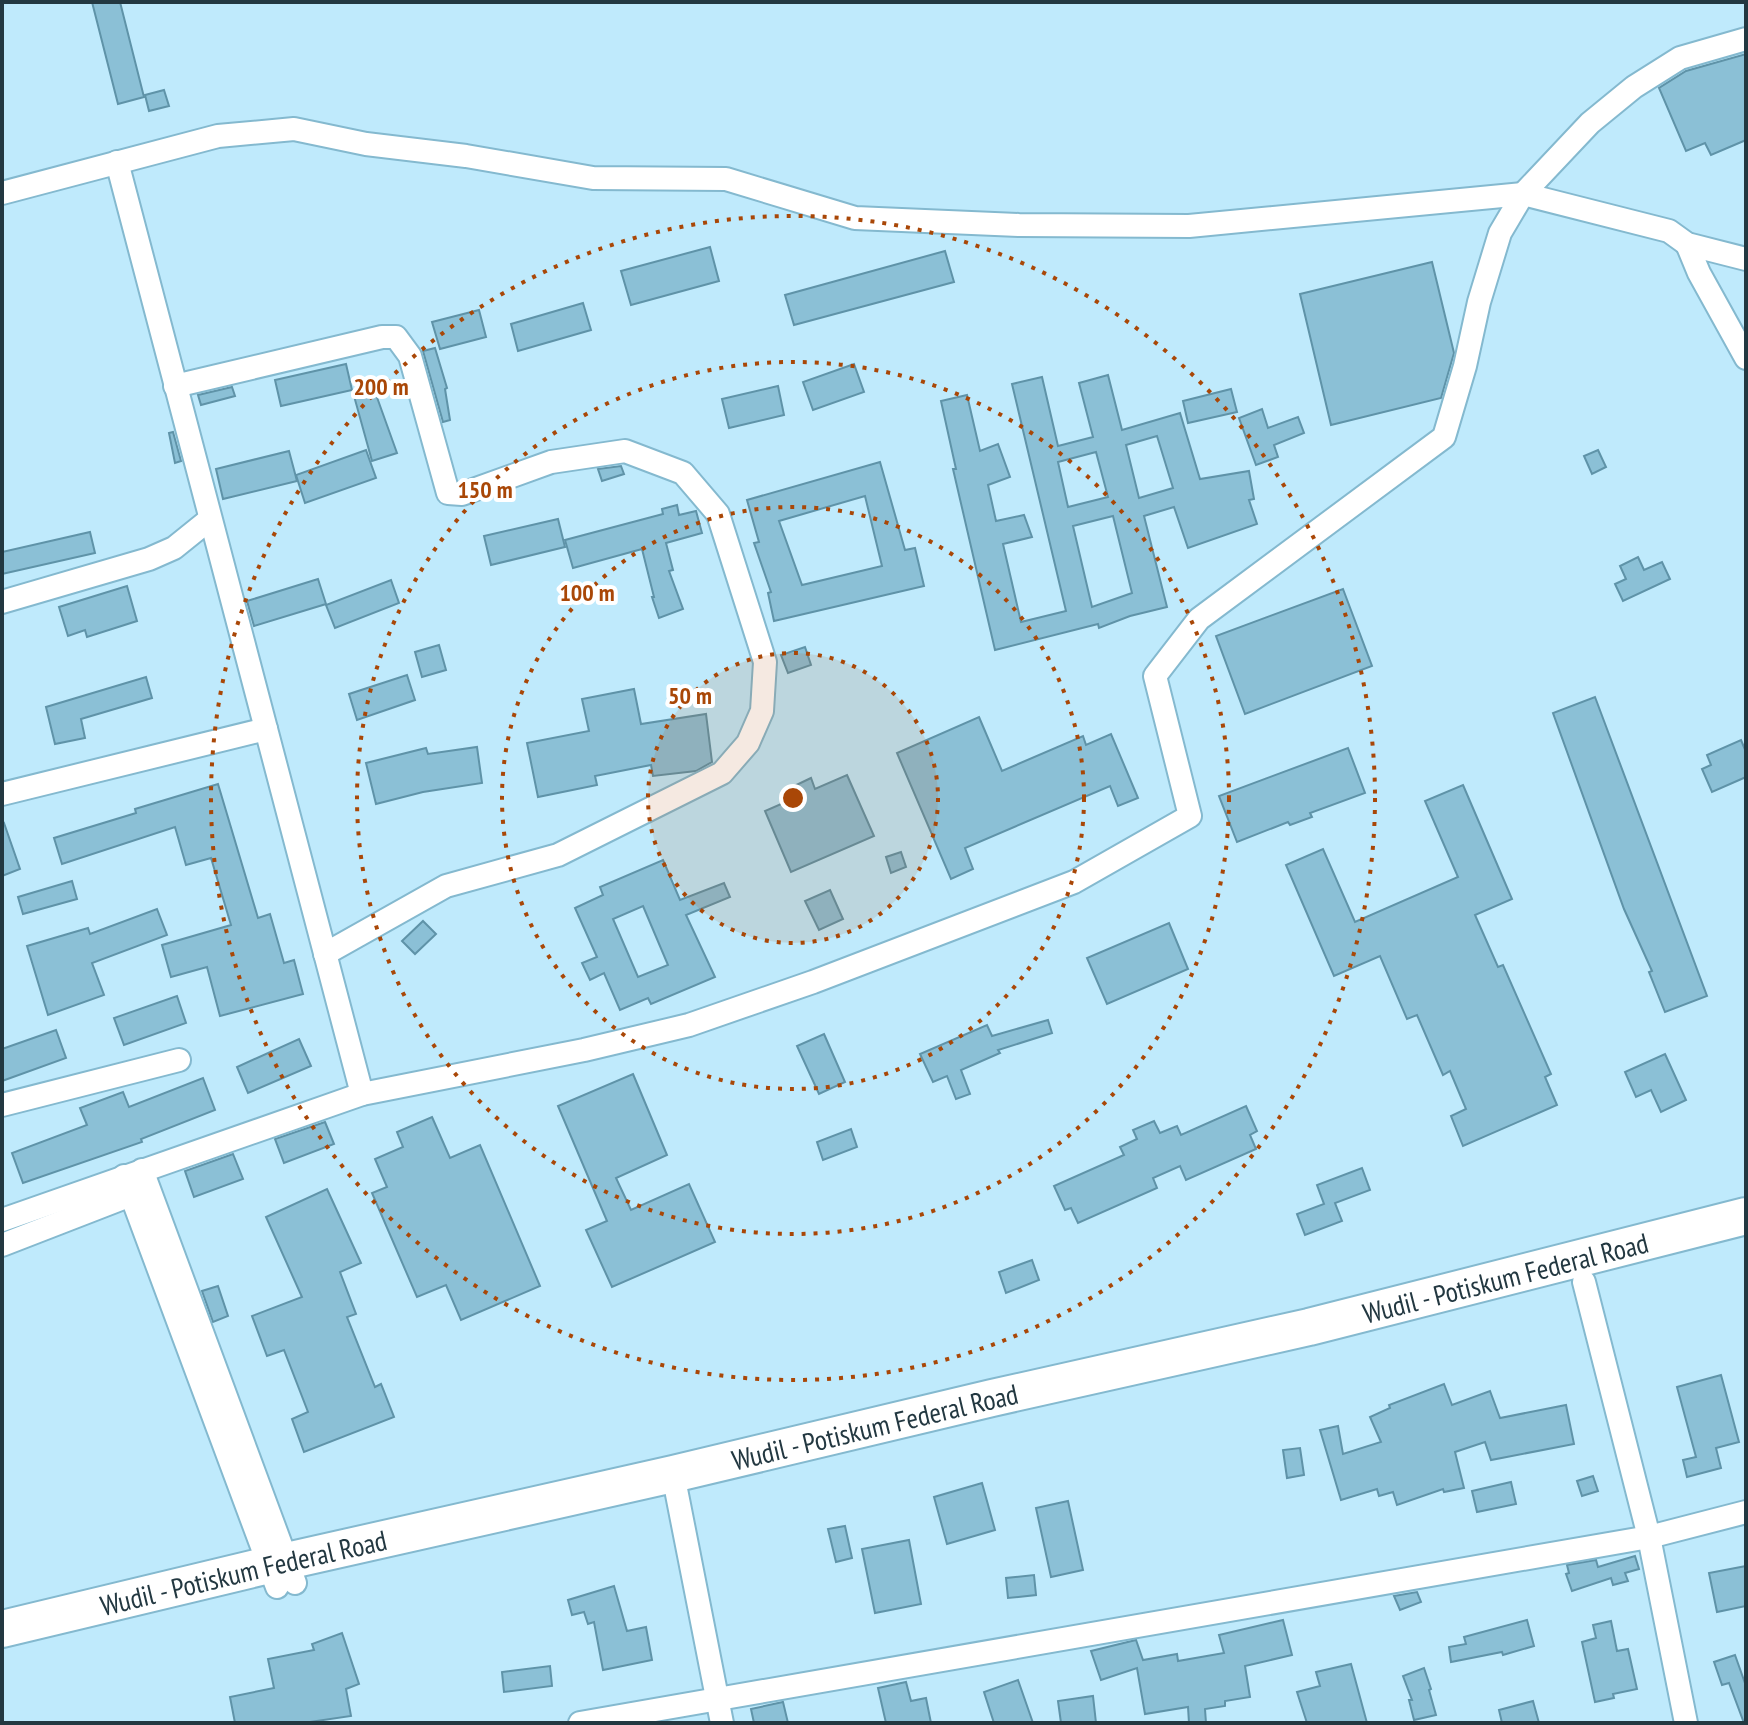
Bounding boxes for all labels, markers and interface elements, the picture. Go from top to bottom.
text: 200 m [353,371,409,402]
text: 150 m [457,474,513,505]
text: 100 m [559,577,615,608]
text: 50 m [668,680,712,711]
centre of rings [779,784,807,812]
street label: Wudil - Potiskum Federal Road [1359,1223,1652,1331]
street label: Wudil - Potiskum Federal Road [728,1374,1021,1478]
street label: Wudil - Potiskum Federal Road [96,1521,390,1623]

